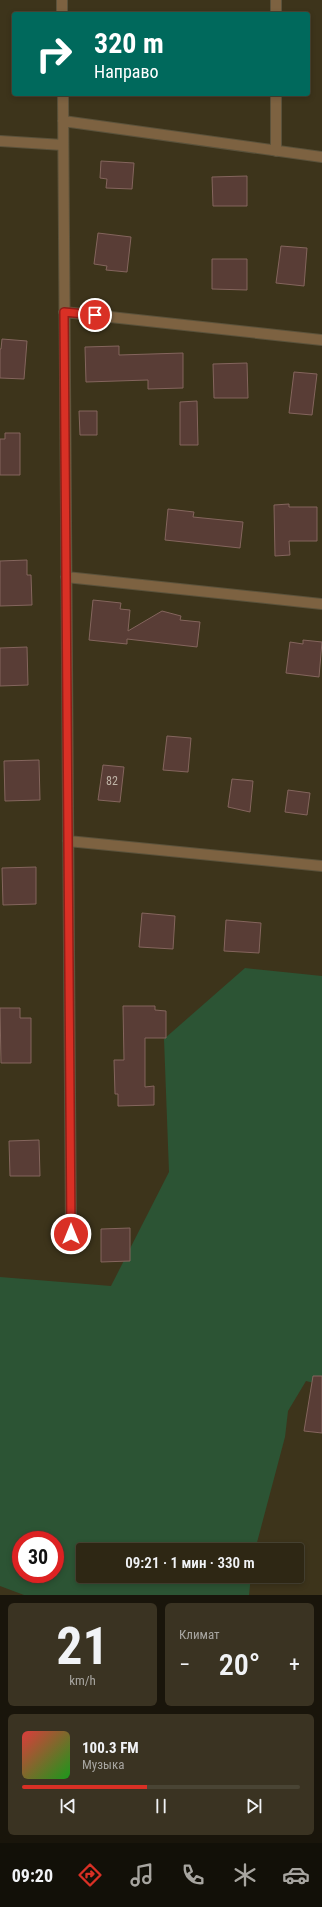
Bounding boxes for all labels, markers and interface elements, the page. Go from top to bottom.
text: 320 m [94,27,164,60]
icon: right [28,28,80,80]
text: Направо [94,61,159,82]
pin [78,298,112,332]
icon: arrive [84,304,106,326]
house number: 82 [106,774,118,788]
position arrow [50,1213,92,1255]
speed limit sign: 30 [12,1531,64,1583]
text: 09:21 · 1 мин · 330 m [125,1554,255,1572]
text: 21 [56,1616,109,1677]
text: Климат [179,1627,220,1642]
text: 20° [219,1647,260,1682]
text: − [179,1652,190,1677]
text: + [289,1652,300,1677]
text: km/h [69,1673,96,1688]
text: 100.3 FM [82,1739,139,1757]
text: Музыка [82,1757,124,1772]
icon: previous [57,1795,79,1817]
icon: pause [150,1795,172,1817]
icon: next [243,1795,265,1817]
icon: directions [76,1861,104,1889]
icon: music [128,1861,156,1889]
icon: phone [179,1861,207,1889]
icon: climate [231,1861,259,1889]
icon: car [282,1861,310,1889]
text: 09:20 [12,1865,53,1886]

